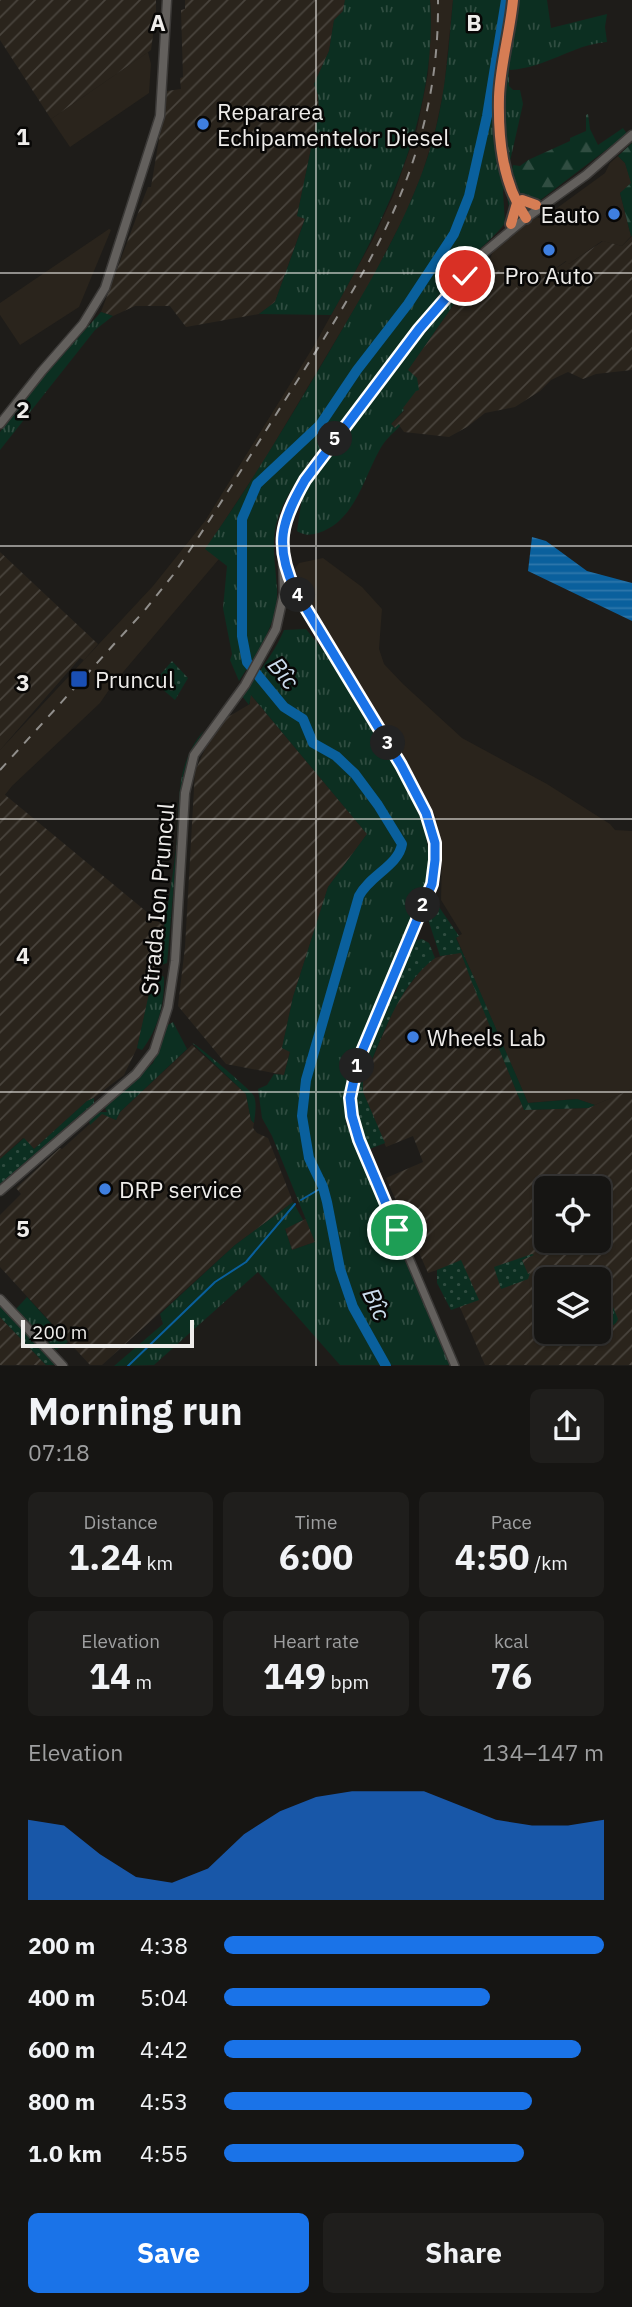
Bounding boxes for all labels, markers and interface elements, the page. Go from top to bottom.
text: A [150,7,166,37]
text: B [466,7,482,37]
place label: Repararea Echipamentelor Diesel [217,96,449,152]
marker: Repararea Echipamentelor Diesel [195,116,211,132]
text: 1 [16,121,30,151]
place label: Eauto [540,199,600,229]
marker: Eauto [606,206,622,222]
marker: Pro Auto [541,242,557,258]
pin [435,246,495,306]
icon: check [446,257,484,295]
place label: Pro Auto [504,260,594,290]
text: 2 [16,394,30,424]
pin: 5 [318,422,352,457]
text: 5 [329,426,340,450]
pin: 4 [280,578,316,612]
text: 4 [292,582,303,606]
water label: Bîc [261,650,307,696]
place label: Pruncul [95,664,174,694]
text: 3 [16,667,30,697]
marker: Pruncul [69,669,89,689]
pin: 3 [370,726,406,760]
text: 3 [382,730,393,754]
street label: Strada Ion Pruncul [134,802,180,996]
pin: 2 [406,888,440,922]
text: 2 [417,892,428,916]
text: 4 [16,940,30,970]
place label: Wheels Lab [427,1022,546,1052]
marker: Wheels Lab [405,1029,421,1045]
pin: 1 [340,1048,374,1084]
text: 1 [351,1053,362,1077]
place label: DRP service [119,1174,242,1204]
map controls [534,1176,611,1344]
button: locate [534,1176,611,1253]
marker: DRP service [97,1181,113,1197]
pin [367,1200,427,1260]
icon: arrive [378,1211,416,1249]
text: 5 [16,1213,30,1243]
button: layers [534,1267,611,1344]
water label: Bîc [355,1282,399,1326]
scale bar [21,1316,194,1348]
text: 200 m [32,1320,87,1344]
text: Morning run [28,1386,243,1435]
button: share [530,1389,604,1463]
text: 07:18 [28,1437,90,1467]
text: Distance [84,1510,158,1534]
text: Time [295,1510,337,1534]
text: Pace [491,1510,532,1534]
text: 1.24 [68,1534,142,1580]
text: 6:00 [279,1534,353,1580]
text: 4:50 [455,1534,529,1580]
text: km [142,1551,173,1575]
text: /km [529,1551,568,1575]
text: Elevation [81,1629,160,1653]
text: Heart rate [273,1629,359,1653]
text: kcal [494,1629,529,1653]
text: 14 [89,1653,131,1699]
text: 149 [263,1653,326,1699]
text: 76 [490,1653,532,1699]
text: m [131,1670,152,1694]
text: bpm [326,1670,369,1694]
text: Elevation [28,1737,123,1767]
text: 134–147 m [482,1737,604,1767]
text: 200 m [28,1930,95,1960]
text: 4:38 [140,1930,188,1960]
text: 400 m [28,1982,95,2012]
text: 5:04 [140,1982,188,2012]
text: 600 m [28,2034,95,2064]
text: 4:42 [140,2034,188,2064]
text: 800 m [28,2086,95,2116]
text: 4:53 [140,2086,188,2116]
text: 1.0 km [28,2138,102,2168]
text: 4:55 [140,2138,188,2168]
button: Save [28,2213,309,2293]
button: Share [323,2213,604,2293]

